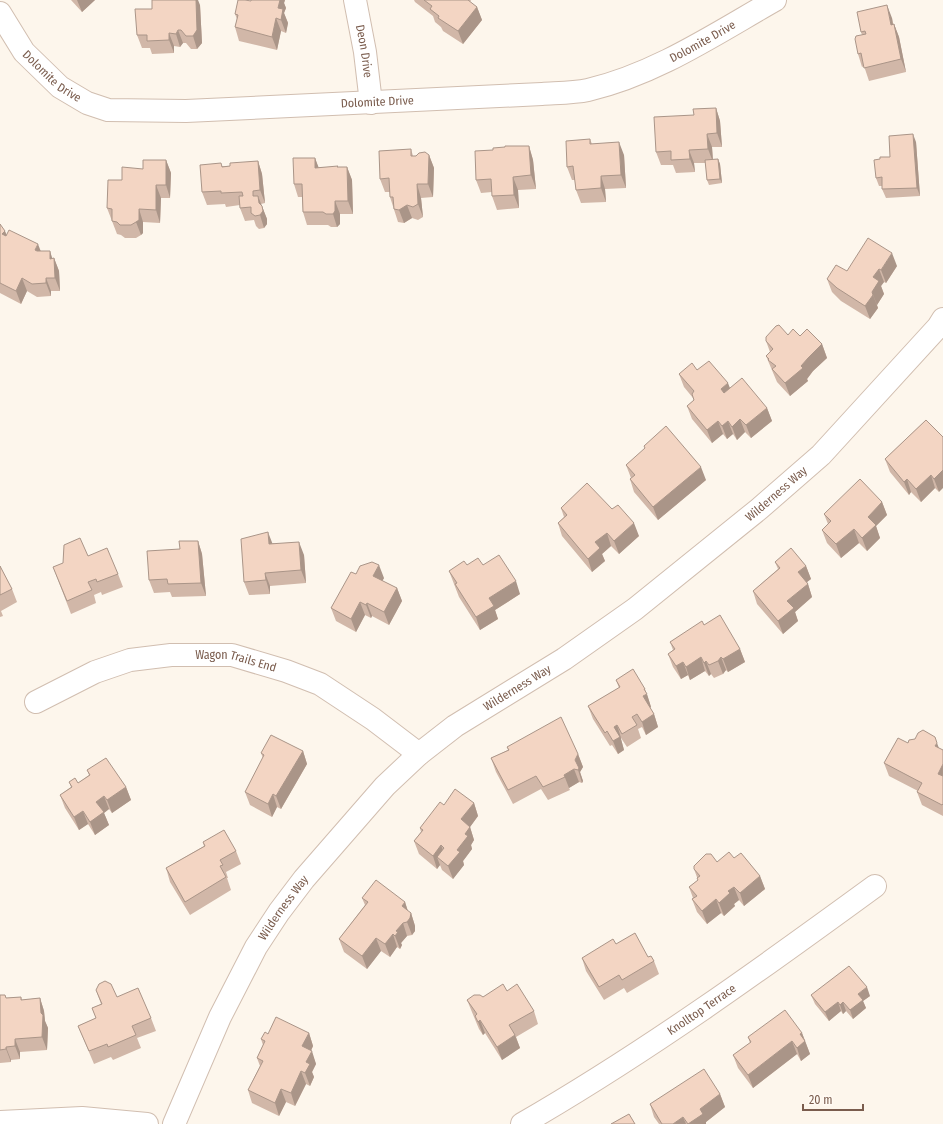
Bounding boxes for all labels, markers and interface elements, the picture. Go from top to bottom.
street label: Dolomite Drive [667,18,738,65]
street label: Deon Drive [353,23,375,79]
street label: Dolomite Drive [20,47,84,105]
street label: Dolomite Drive [340,93,414,111]
street label: Wilderness Way [743,463,810,524]
street label: Wagon Trails End [195,648,278,675]
street label: Wilderness Way [481,661,554,714]
street label: Wilderness Way [255,872,312,943]
street label: Knolltop Terrace [665,981,739,1038]
scale bar [803,1086,863,1112]
text: 20 m [809,1093,833,1107]

